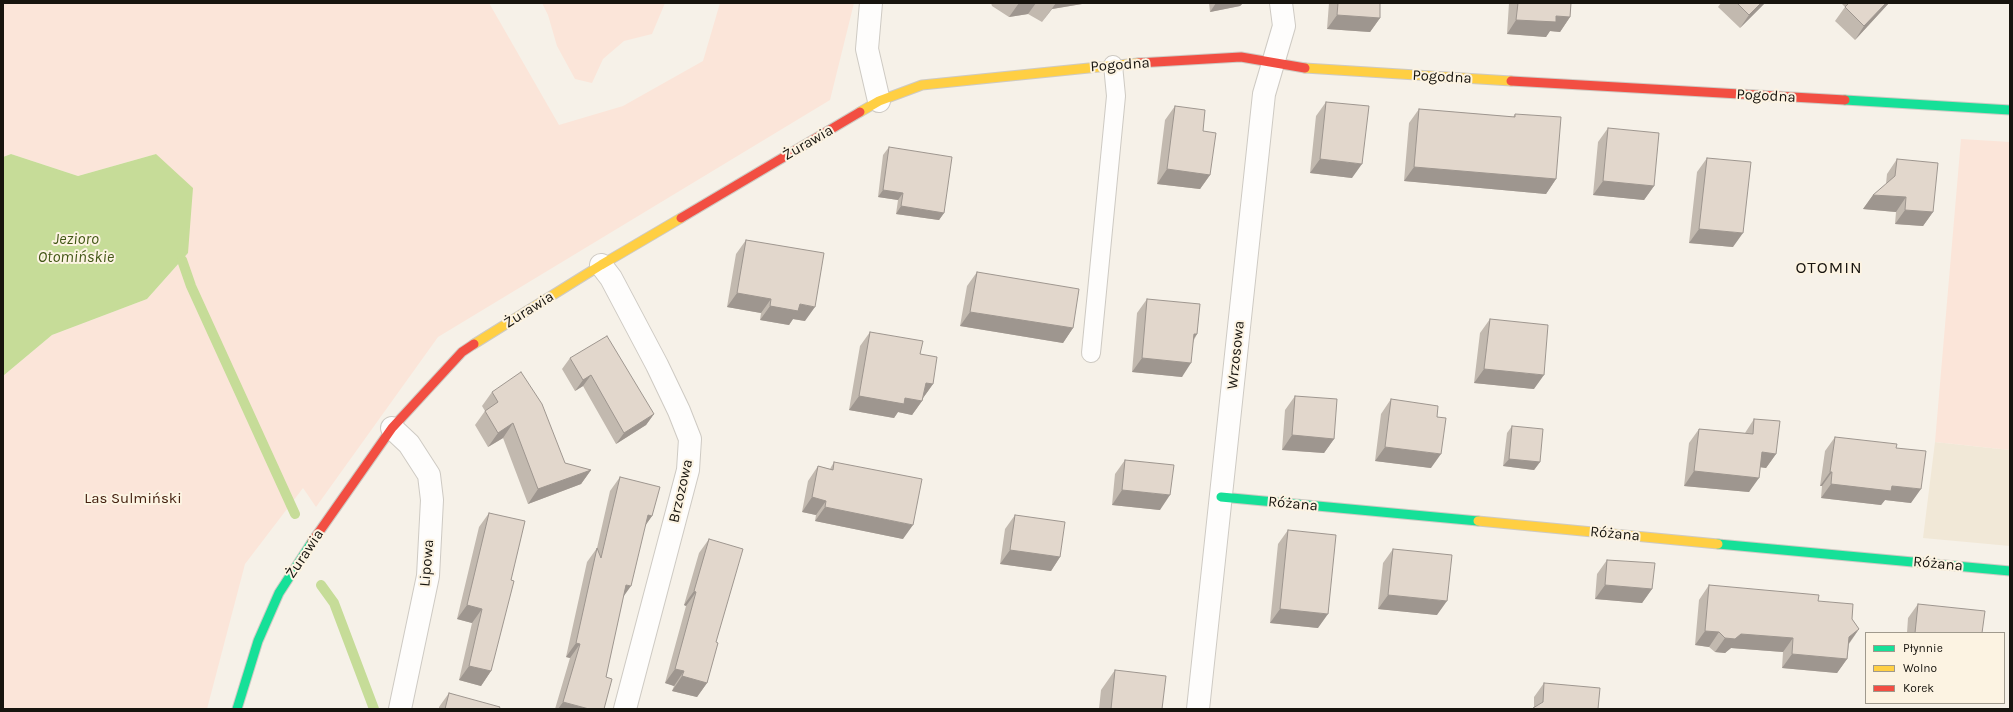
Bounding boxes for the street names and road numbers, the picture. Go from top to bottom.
street label: Pogodna [1090,54,1150,76]
street label: Pogodna [1412,66,1472,88]
street label: Pogodna [1736,85,1796,107]
street label: Żurawia [780,121,836,165]
street label: Żurawia [501,288,557,332]
street label: Wrzosowa [1223,320,1249,390]
street label: Brzozowa [665,458,697,524]
street label: Różana [1267,493,1319,515]
street label: Różana [1589,523,1641,545]
street label: Żurawia [282,526,328,582]
street label: Lipowa [416,539,438,587]
street label: Różana [1912,553,1964,575]

